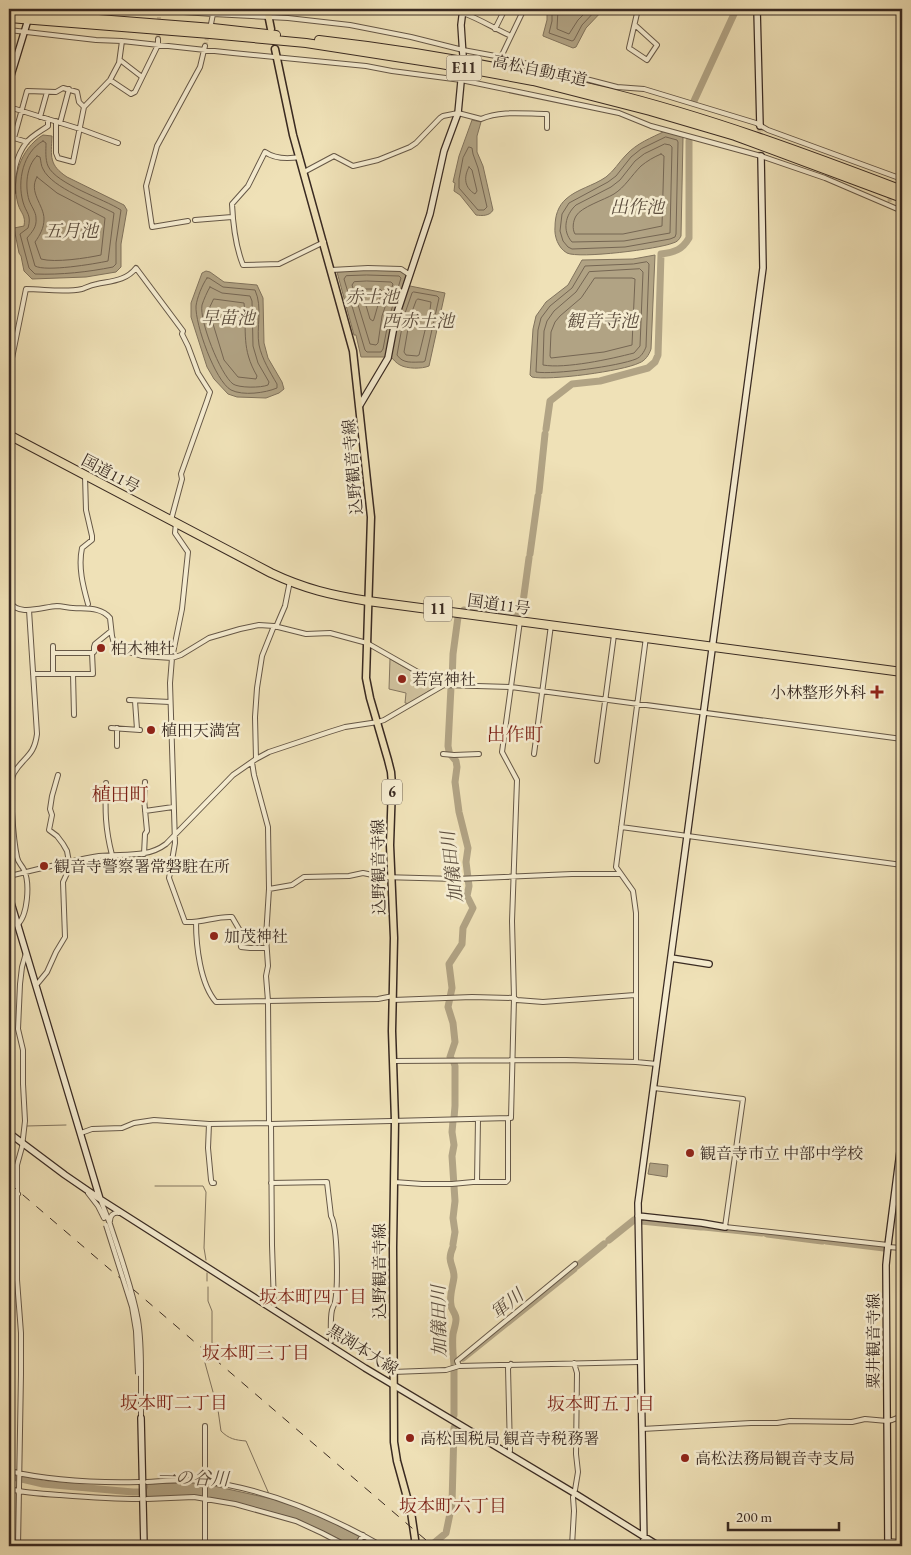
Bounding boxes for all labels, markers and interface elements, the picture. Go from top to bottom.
street label: 高松自動車道 [491,50,589,91]
road number: E11 [446,56,482,80]
water label: 出作池 [610,195,666,218]
water label: 五月池 [44,219,100,242]
water label: 赤土池 [345,285,401,308]
water label: 早苗池 [201,306,257,329]
water label: 西赤土池 [382,309,456,332]
water label: 観音寺池 [566,309,640,332]
street label: 込野観音寺線 [338,418,367,516]
street label: 国道11号 [78,449,144,498]
street label: 国道11号 [466,590,532,619]
road number: 11 [424,596,452,622]
place label: 柏木神社 [111,638,175,659]
marker: 柏木神社 [95,642,107,654]
place label: 若宮神社 [412,669,476,690]
marker: 若宮神社 [396,673,408,685]
place label: 小林整形外科 [770,682,866,703]
marker: 小林整形外科 [870,685,884,699]
place label: 植田天満宮 [161,720,241,741]
district label: 出作町 [486,722,544,747]
marker: 植田天満宮 [145,724,157,736]
road number: 6 [382,780,402,804]
district label: 植田町 [91,782,149,807]
street label: 込野観音寺線 [367,819,390,915]
water label: 加儀田川 [435,828,467,904]
place label: 観音寺警察署常磐駐在所 [54,856,230,877]
marker: 観音寺警察署常磐駐在所 [38,860,50,872]
place label: 加茂神社 [224,926,288,947]
marker: 加茂神社 [208,930,220,942]
place label: 観音寺市立 中部中学校 [700,1143,863,1164]
marker: 観音寺市立 中部中学校 [684,1147,696,1159]
street label: 込野観音寺線 [369,1223,390,1319]
water label: 軍川 [485,1282,529,1324]
water label: 加儀田川 [426,1283,451,1357]
district label: 坂本町四丁目 [259,1285,367,1308]
street label: 粟井観音寺線 [863,1293,884,1389]
street label: 黒渕本大線 [323,1319,402,1380]
district label: 坂本町三丁目 [202,1341,310,1364]
district label: 坂本町二丁目 [120,1391,228,1414]
district label: 坂本町五丁目 [547,1392,655,1415]
place label: 高松国税局 観音寺税務署 [420,1428,599,1449]
marker: 高松国税局 観音寺税務署 [404,1432,416,1444]
place label: 高松法務局観音寺支局 [695,1448,855,1469]
marker: 高松法務局観音寺支局 [679,1452,691,1464]
water label: 一の谷川 [157,1465,231,1490]
district label: 坂本町六丁目 [399,1494,507,1517]
scale bar [728,1500,840,1532]
text: 200 m [736,1507,773,1526]

